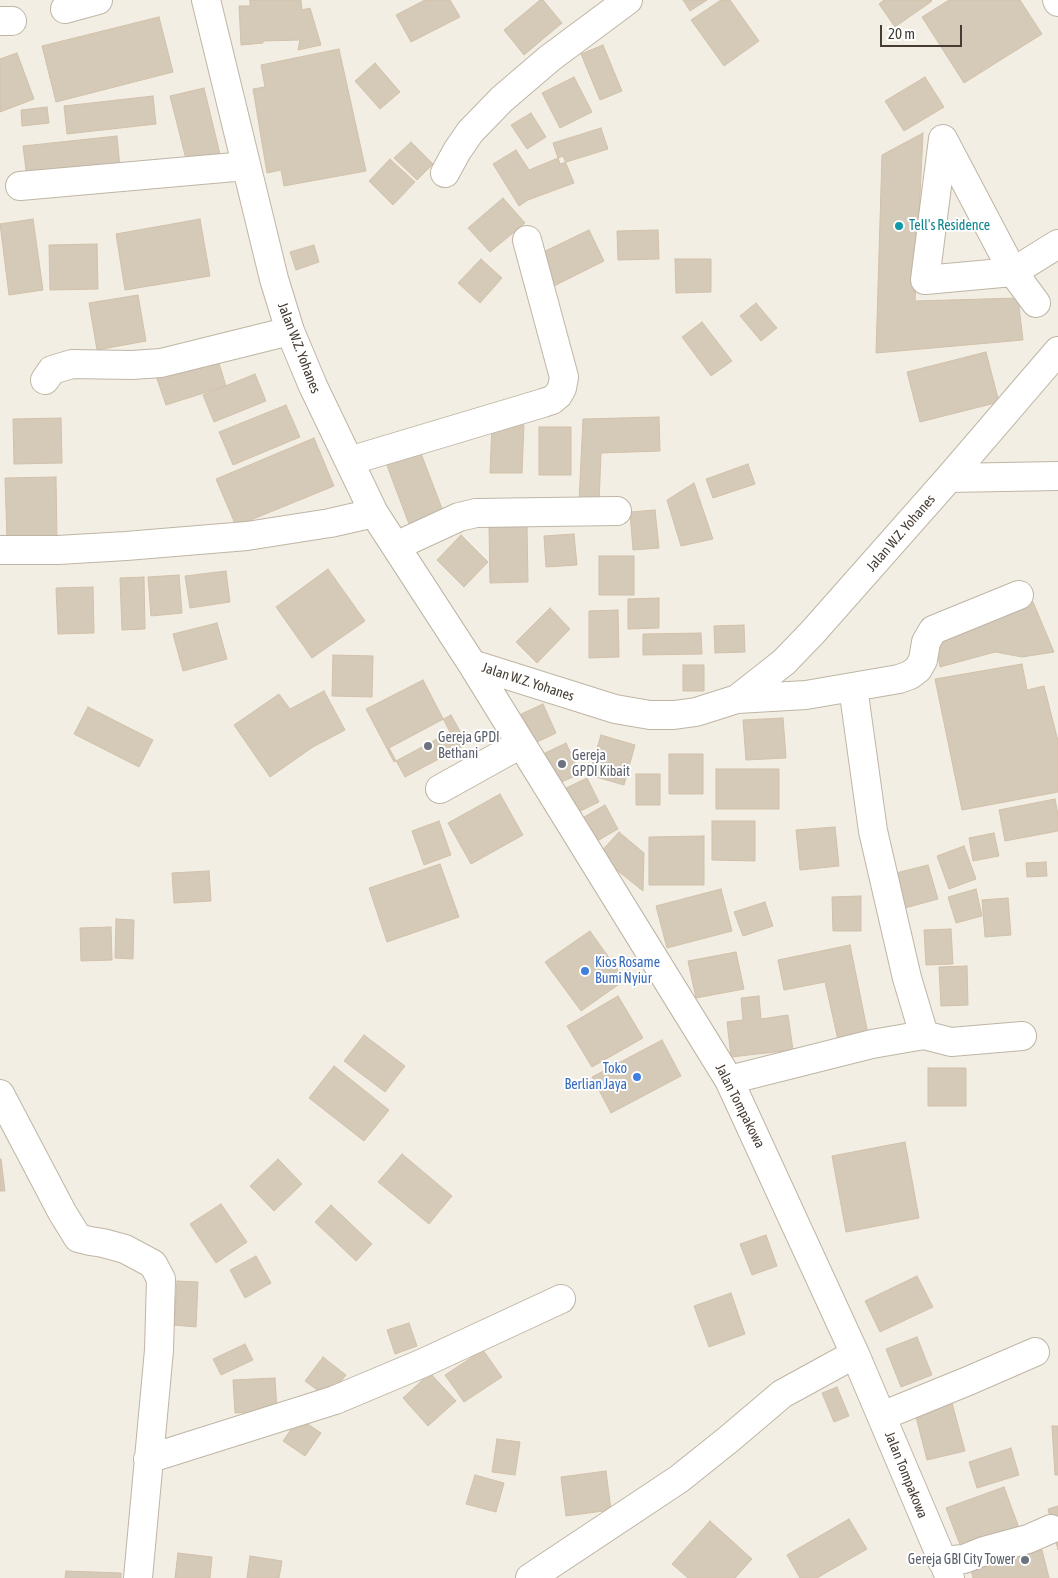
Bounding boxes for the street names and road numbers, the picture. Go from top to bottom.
street label: Jalan W.Z. Yohanes [274,300,324,396]
street label: Jalan W.Z. Yohanes [863,491,939,575]
street label: Jalan W.Z. Yohanes [480,659,576,705]
street label: Jalan Tompakowa [712,1061,768,1151]
street label: Jalan Tompakowa [881,1429,931,1521]

